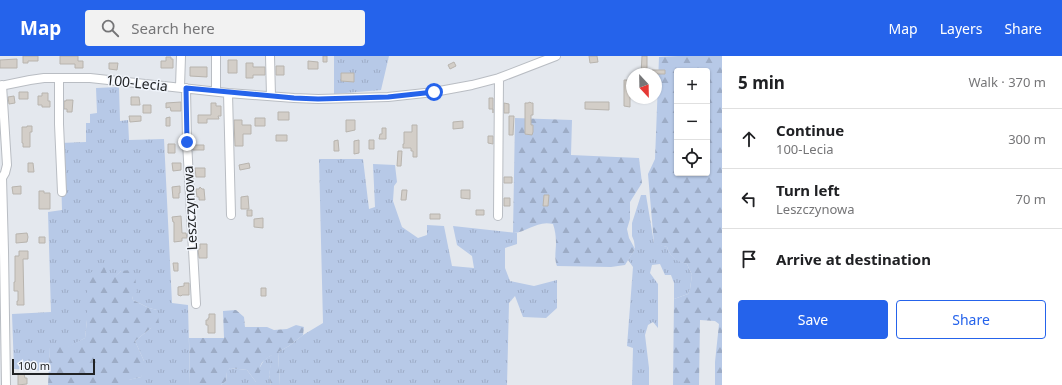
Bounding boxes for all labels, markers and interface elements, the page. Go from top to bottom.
search box [85,10,365,46]
text: Map [20,15,61,41]
icon: search [99,17,121,39]
text: Search here [131,18,215,38]
text: Map [889,19,918,38]
text: Layers [940,19,982,38]
text: Share [1004,19,1042,38]
north arrow [626,68,662,104]
map controls [674,68,710,176]
button: + [674,68,710,104]
street label: 100-Lecia [105,70,169,95]
text: 5 min [738,71,785,94]
text: Walk · 370 m [968,73,1046,91]
route start [425,83,443,101]
button: − [674,104,710,140]
text: Continue [776,120,844,140]
icon: ahead [738,128,760,150]
text: 300 m [1008,130,1046,148]
route end [178,133,196,151]
button: locate [674,140,710,176]
text: 100-Lecia [776,140,834,158]
street label: Leszczynowa [178,165,201,251]
text: Turn left [776,180,840,200]
icon: left [738,188,760,210]
text: 70 m [1016,190,1046,208]
text: Leszczynowa [776,200,855,218]
icon: arrive [738,248,760,270]
text: Arrive at destination [776,249,931,269]
button: Save [738,300,888,339]
button: Share [896,300,1046,339]
scale bar [12,357,95,376]
text: 100 m [18,358,50,373]

